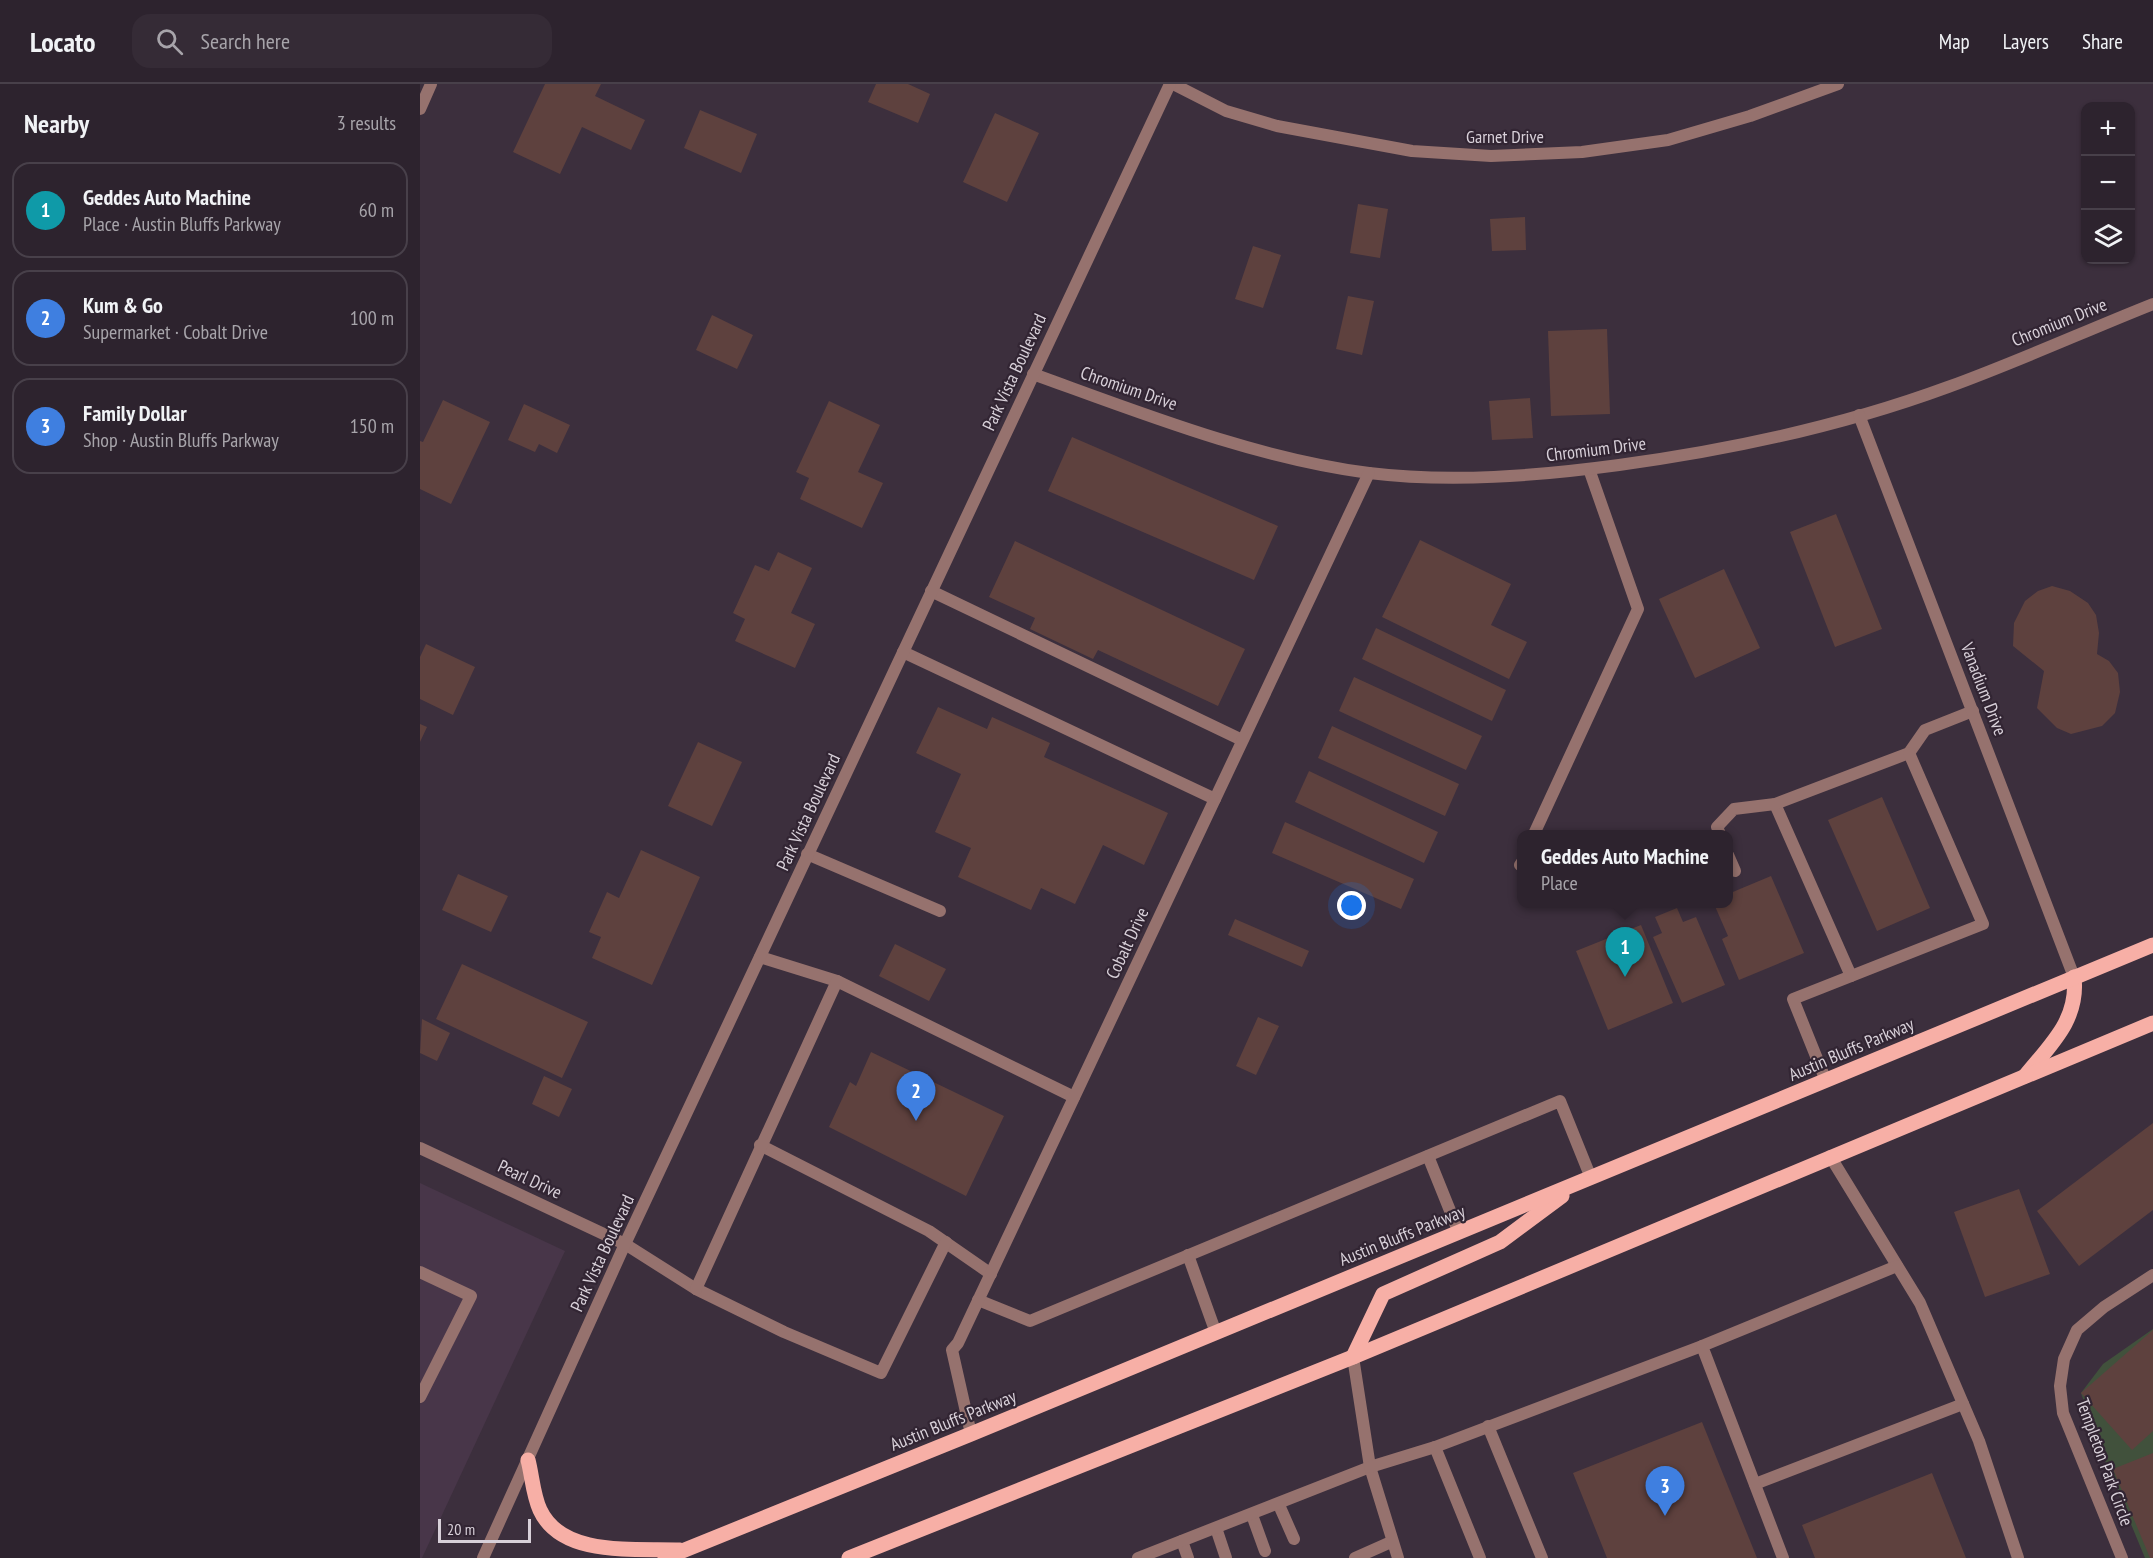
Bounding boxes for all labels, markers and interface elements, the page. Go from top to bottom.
search box [132,14,552,68]
text: Locato [30,23,96,60]
icon: search [153,25,186,58]
text: Search here [201,27,290,55]
text: Map [1939,28,1970,55]
text: Layers [2003,28,2049,55]
text: Share [2082,28,2123,55]
map controls [2081,102,2135,264]
button: + [2081,102,2135,156]
text: Nearby [24,107,89,140]
text: 3 results [337,110,396,136]
street label: Garnet Drive [1466,125,1544,148]
button: − [2081,156,2135,210]
text: Geddes Auto Machine [83,183,251,211]
text: 1 [41,197,50,223]
text: 60 m [359,197,394,223]
button: layers [2081,210,2135,264]
text: Place · Austin Bluffs Parkway [83,211,281,237]
text: Kum & Go [83,291,163,319]
street label: Chromium Drive [2008,293,2110,351]
text: 2 [41,305,50,331]
text: 100 m [350,305,394,331]
street label: Park Vista Boulevard [977,310,1051,434]
text: Supermarket · Cobalt Drive [83,319,268,345]
street label: Chromium Drive [1078,361,1180,415]
text: Family Dollar [83,399,187,427]
text: 3 [41,413,50,439]
text: 150 m [350,413,394,439]
text: Shop · Austin Bluffs Parkway [83,427,279,453]
street label: Chromium Drive [1545,431,1647,467]
street label: Vanadium Drive [1955,638,2012,739]
street label: Park Vista Boulevard [771,750,845,874]
popup [1517,830,1733,908]
text: Geddes Auto Machine [1541,842,1709,870]
text: Place [1541,870,1578,896]
your location [1337,891,1366,920]
street label: Cobalt Drive [1100,904,1154,982]
pin: 1 [1606,928,1644,977]
street label: Austin Bluffs Parkway [1785,1012,1917,1086]
pin: 2 [896,1072,936,1121]
street label: Pearl Drive [494,1154,566,1204]
street label: Park Vista Boulevard [565,1191,639,1315]
street label: Austin Bluffs Parkway [1336,1199,1469,1271]
street label: Austin Bluffs Parkway [887,1384,1020,1456]
street label: Templeton Park Circle [2071,1395,2139,1529]
pin: 3 [1646,1466,1684,1516]
scale bar [438,1516,531,1544]
text: 20 m [447,1519,475,1539]

